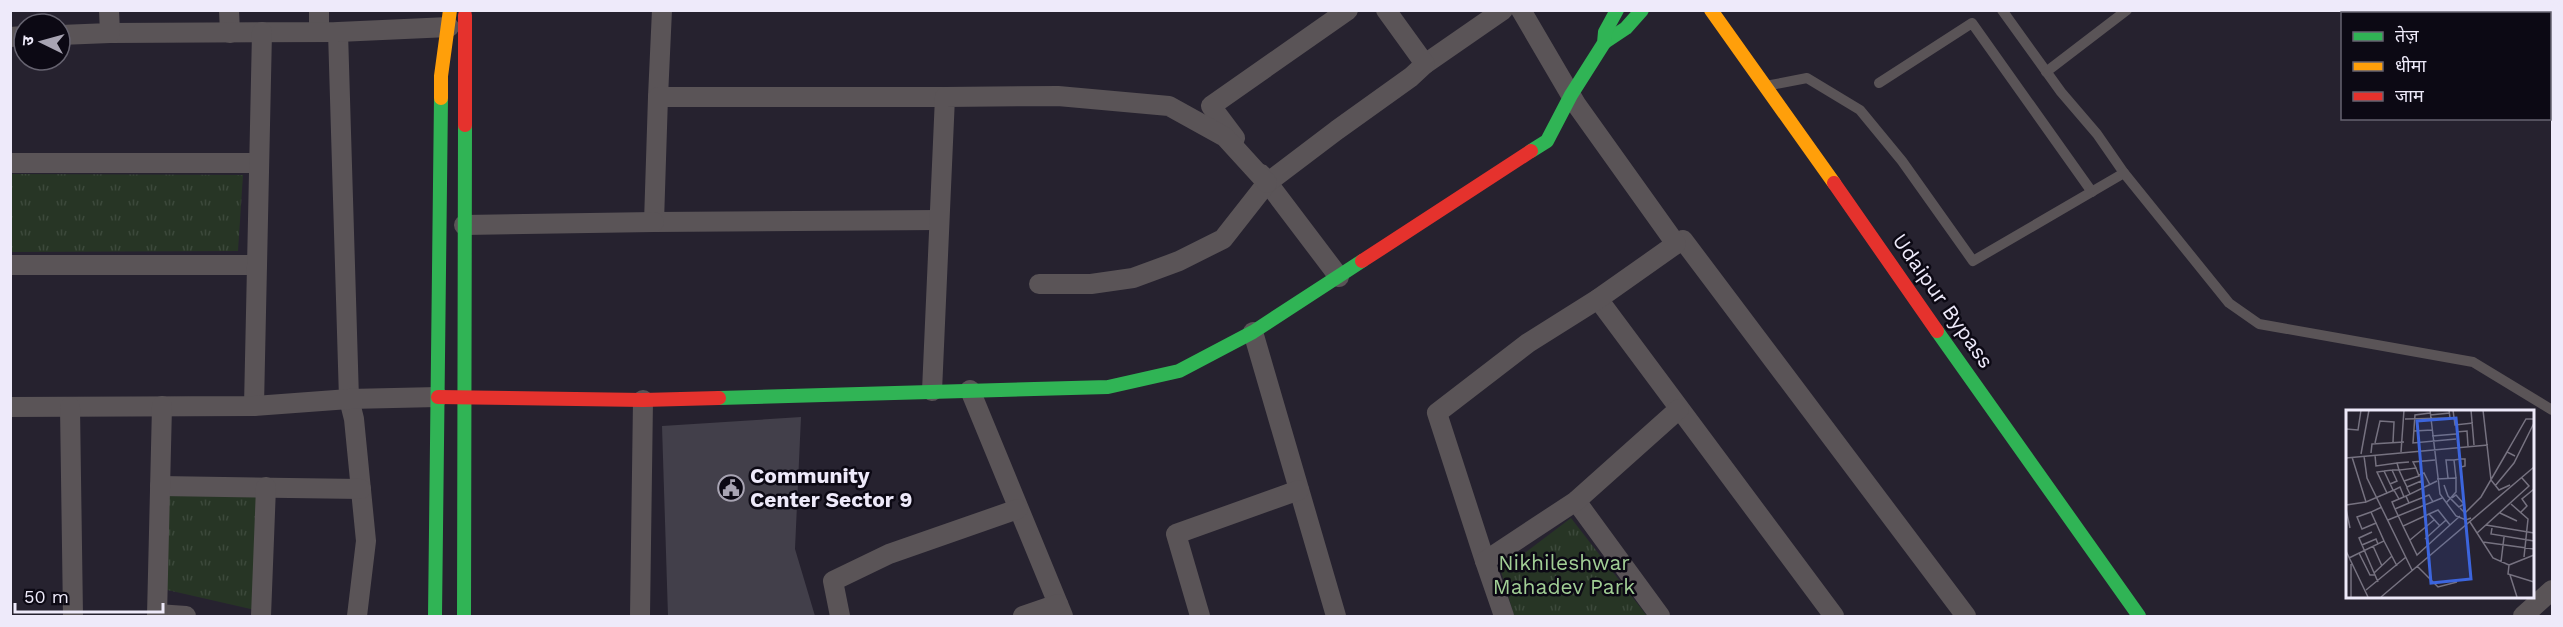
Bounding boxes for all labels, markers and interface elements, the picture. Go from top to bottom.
north arrow [12,12,72,72]
legend [2341,12,2551,120]
text: तेज़ [2395,25,2419,46]
text: उ [18,35,37,46]
text: धीमा [2395,55,2426,76]
text: जाम [2395,85,2425,106]
street label: Udaipur Bypass [1888,229,1999,373]
inset map [2346,410,2533,597]
place label: Community Center Sector 9 [750,463,913,512]
public building icon: Community Center Sector 9 [716,473,746,503]
park label: Nikhileshwar Mahadev Park [1493,550,1635,599]
scale bar [15,576,164,614]
text: 50 m [24,586,69,607]

